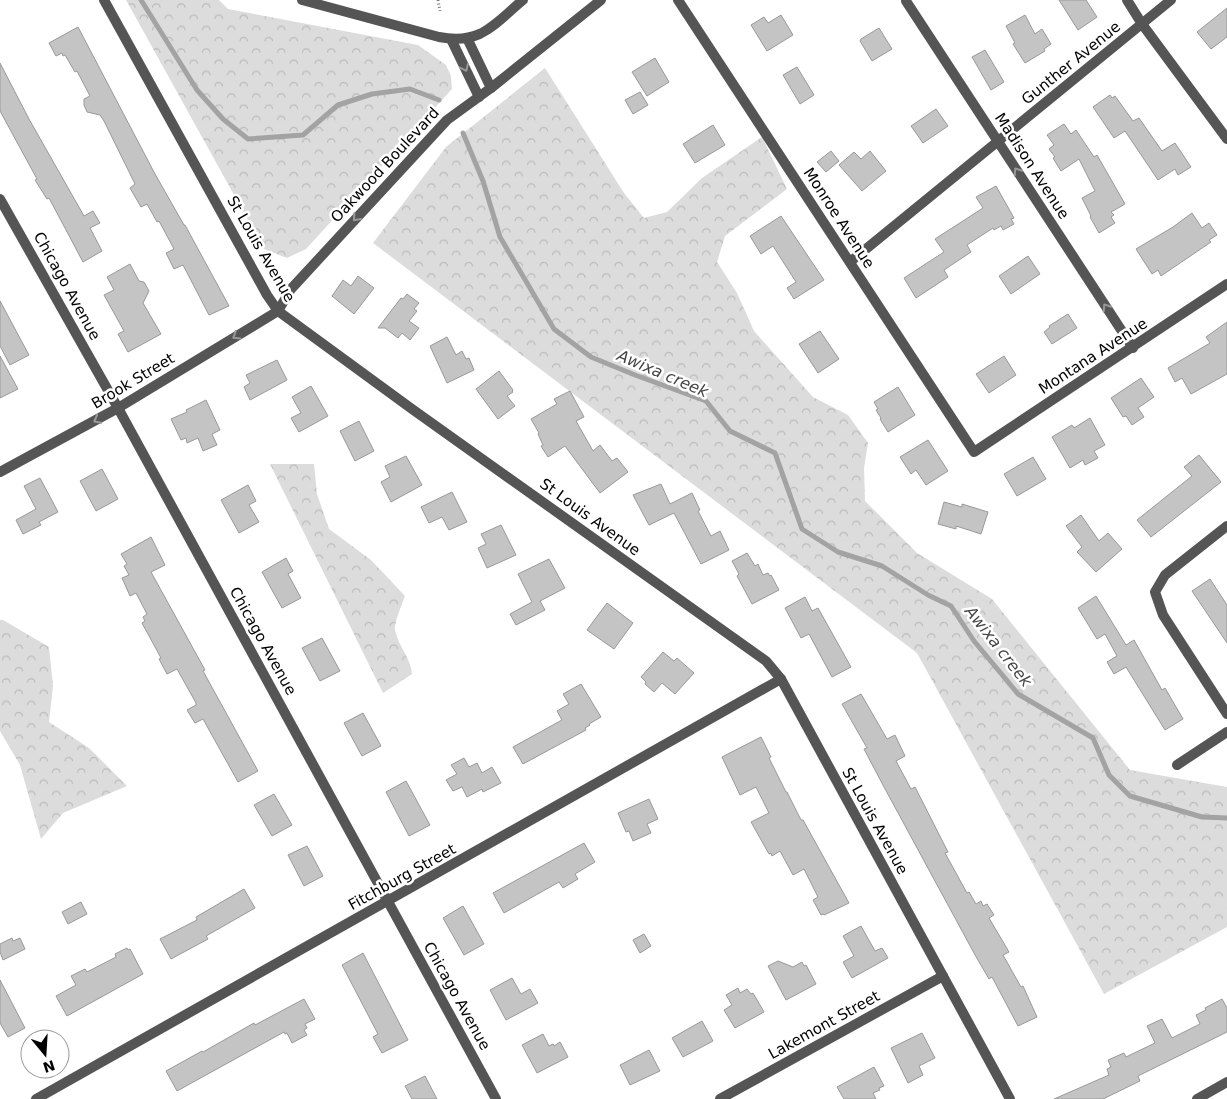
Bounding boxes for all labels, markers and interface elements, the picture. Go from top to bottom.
street label: Gunther Avenue [1018,18,1124,108]
one-way arrow [458,63,469,72]
street label: Oakwood Boulevard [327,104,443,226]
street label: Madison Avenue [991,110,1073,222]
street label: Monroe Avenue [800,164,878,272]
one-way arrow [1014,168,1023,177]
street label: St Louis Avenue [223,193,299,305]
one-way arrow [353,212,362,221]
street label: Chicago Avenue [30,229,104,343]
one-way arrow [1103,303,1112,313]
street label: Montana Avenue [1035,314,1151,398]
one-way arrow [233,330,242,340]
water label: Awixa creek [613,345,712,401]
street label: Brook Street [88,349,178,413]
one-way arrow [93,414,102,424]
street label: St Louis Avenue [536,475,644,559]
street label: Chicago Avenue [226,584,300,698]
water label: Awixa creek [961,601,1036,691]
street label: St Louis Avenue [838,764,912,878]
street label: Fitchburg Street [345,840,459,914]
street label: Chicago Avenue [420,939,494,1053]
street label: Lakemont Street [765,987,883,1063]
north arrow [20,1029,70,1079]
text: N [41,1057,57,1076]

